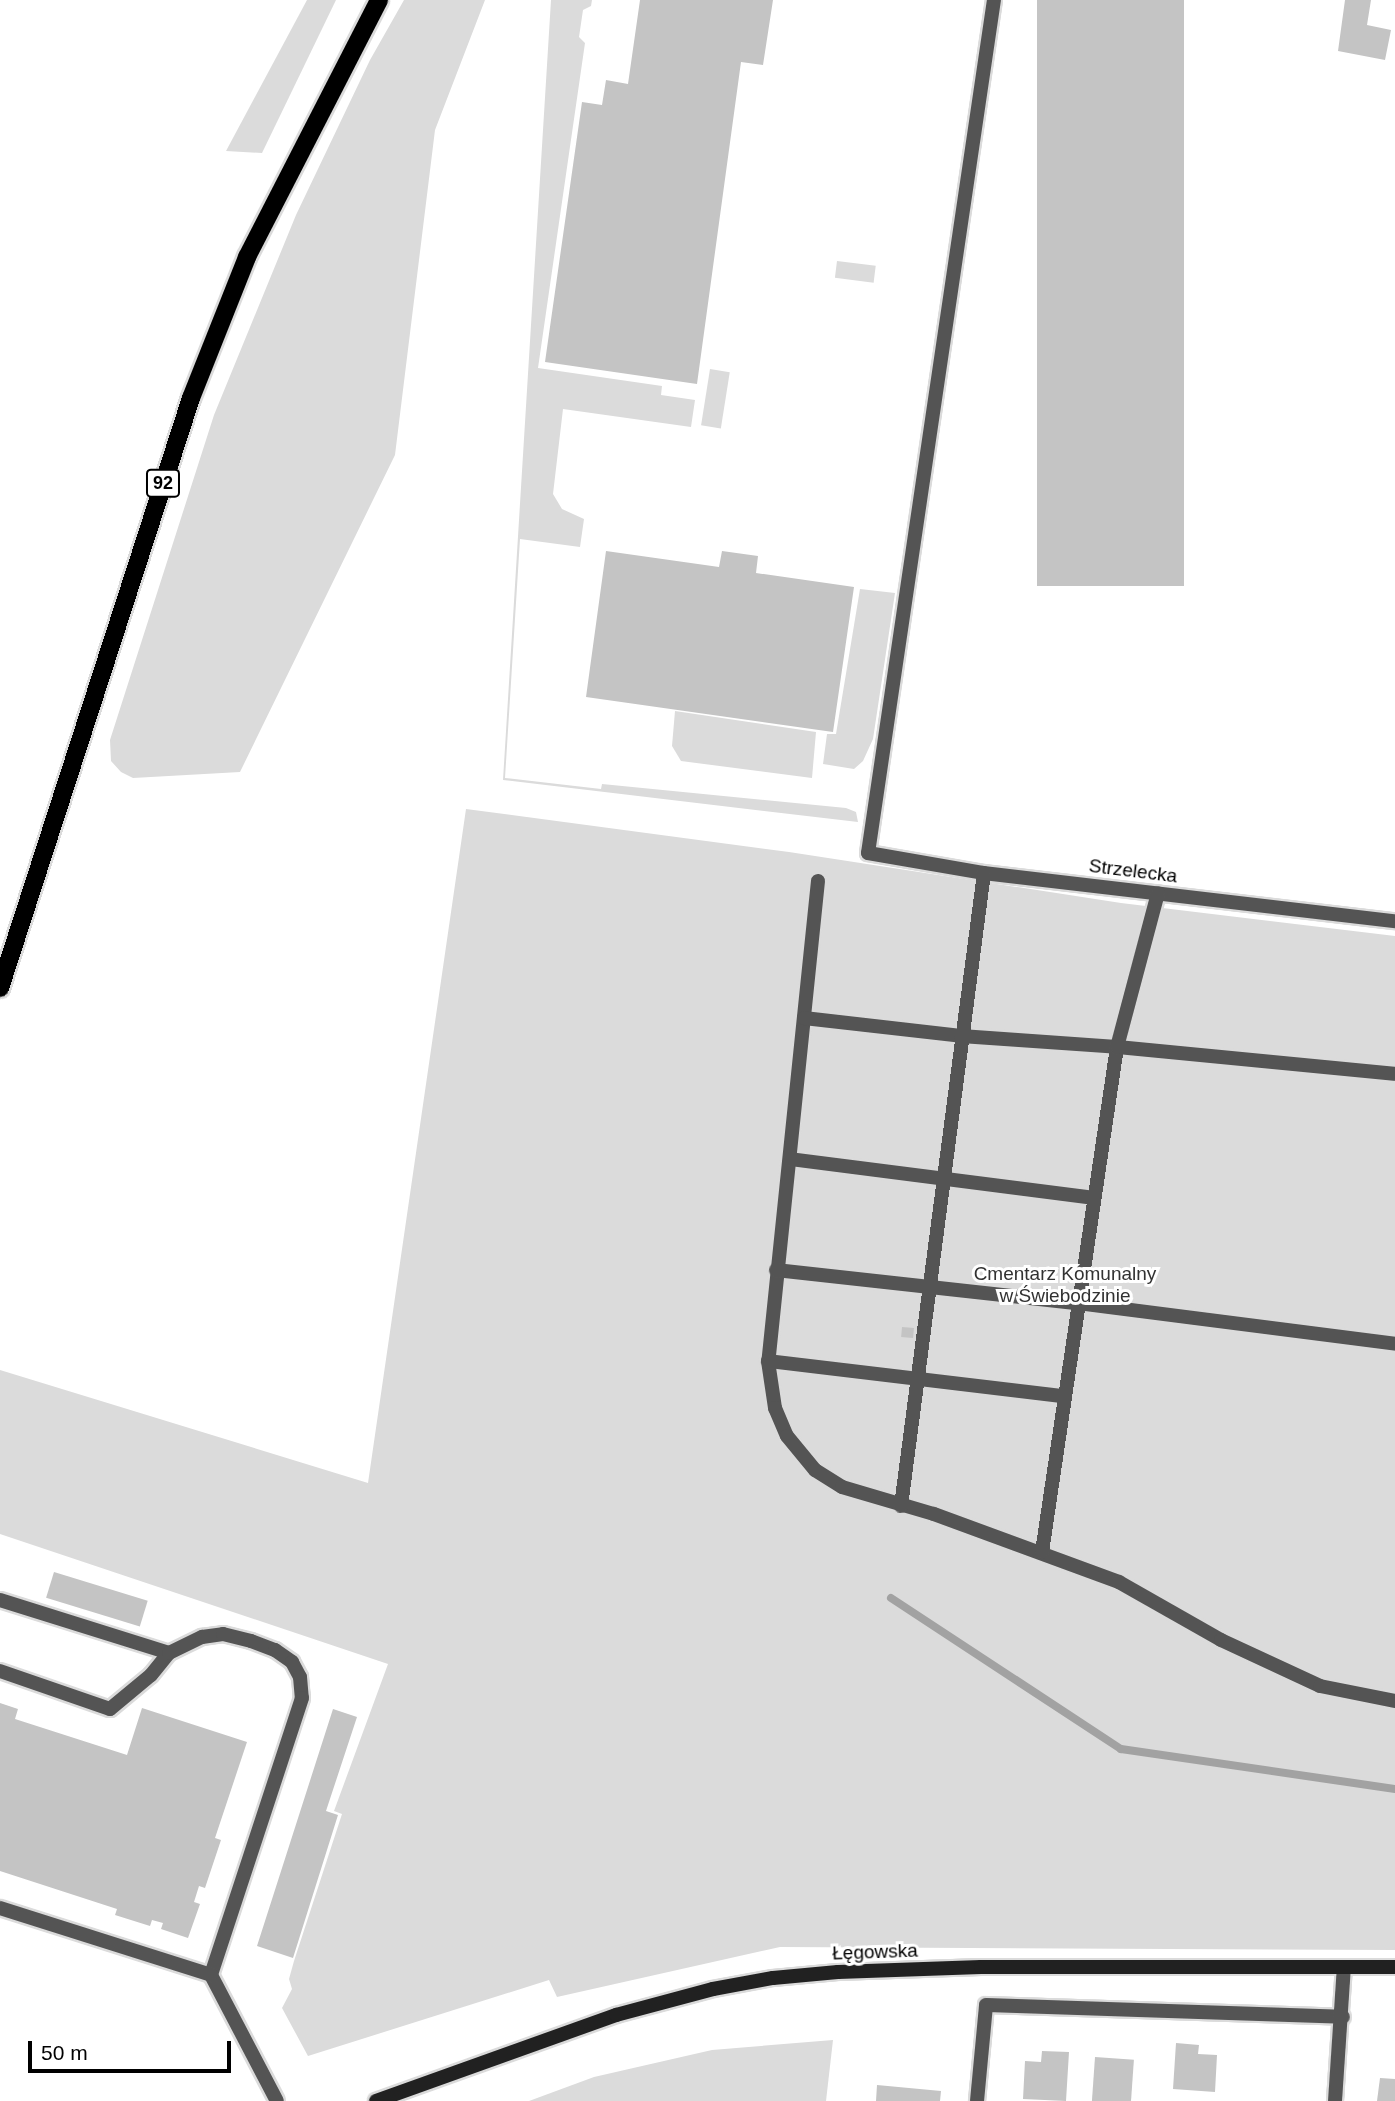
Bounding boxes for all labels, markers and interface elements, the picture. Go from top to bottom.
road number: 92 [146,468,180,498]
street label: Strzelecka [1088,854,1178,888]
park label: Cmentarz Komunalny w Świebodzinie [974,1263,1156,1307]
street label: Łęgowska [832,1939,918,1965]
scale bar [32,2028,234,2072]
text: 50 m [41,2041,88,2064]

